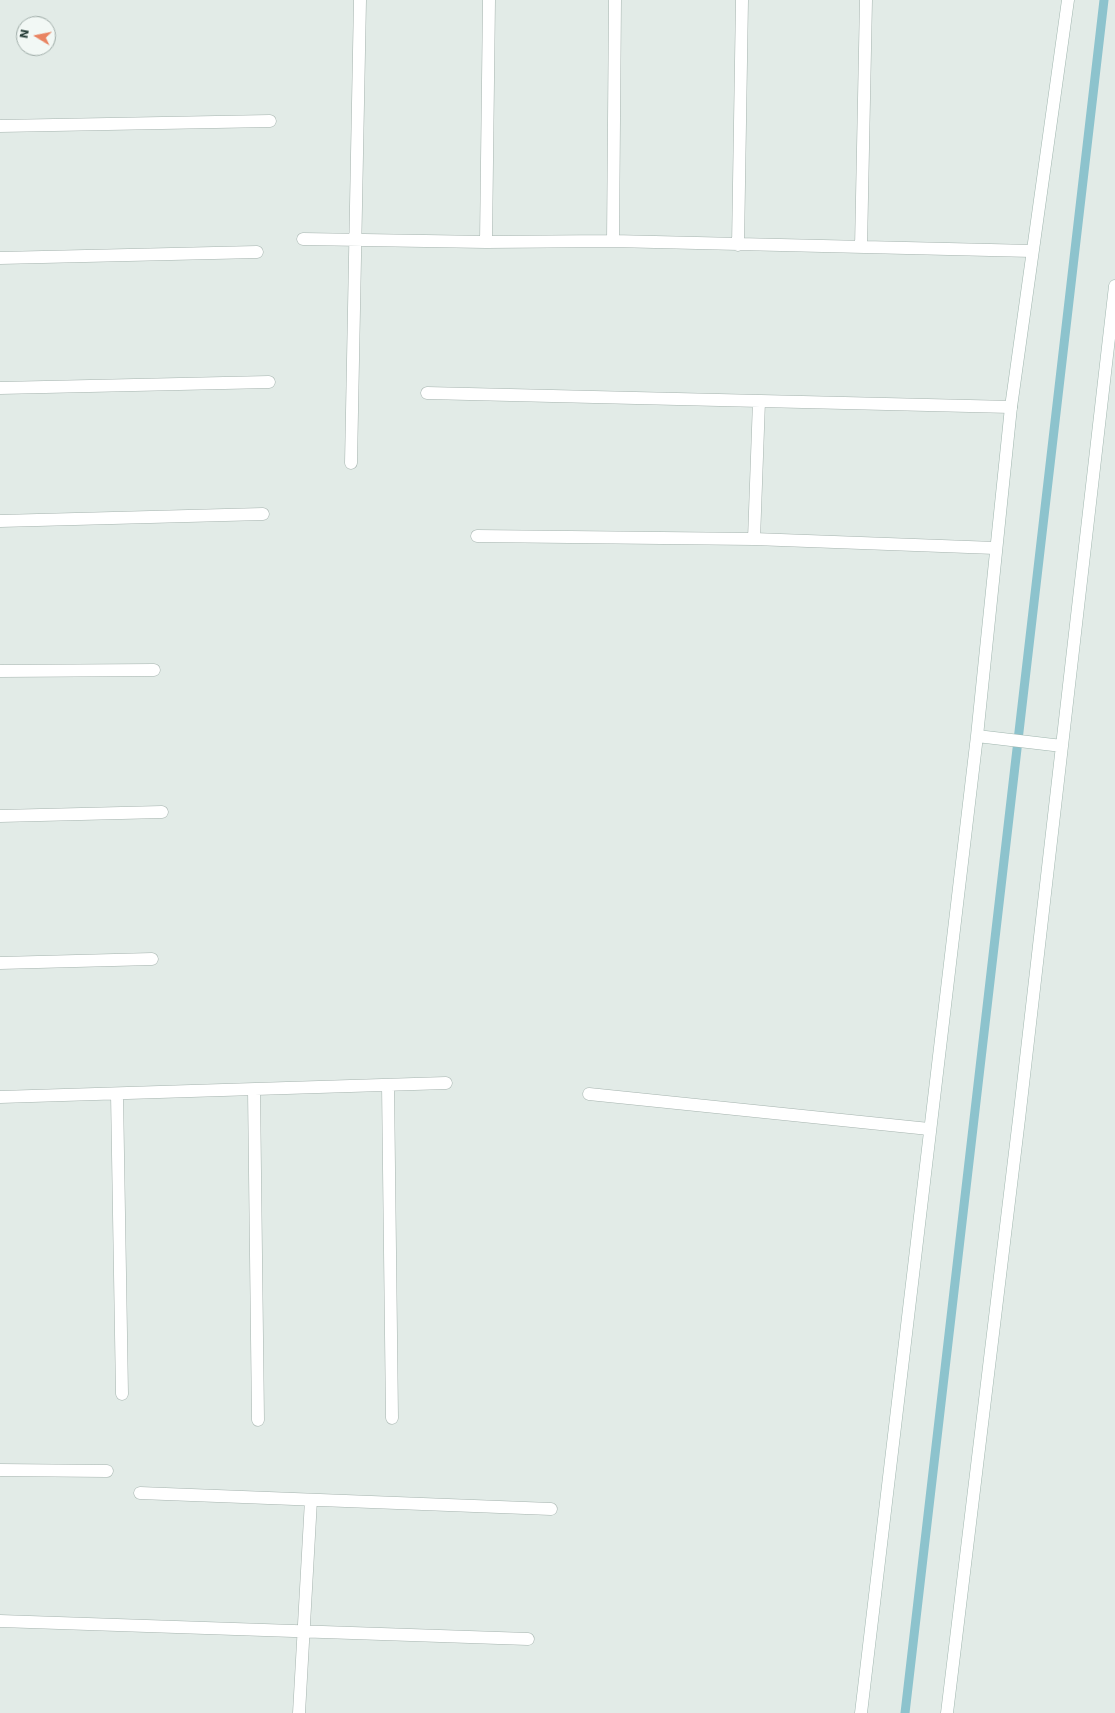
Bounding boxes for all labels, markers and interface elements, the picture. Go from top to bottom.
north arrow [16,16,56,56]
text: N [17,28,32,40]

